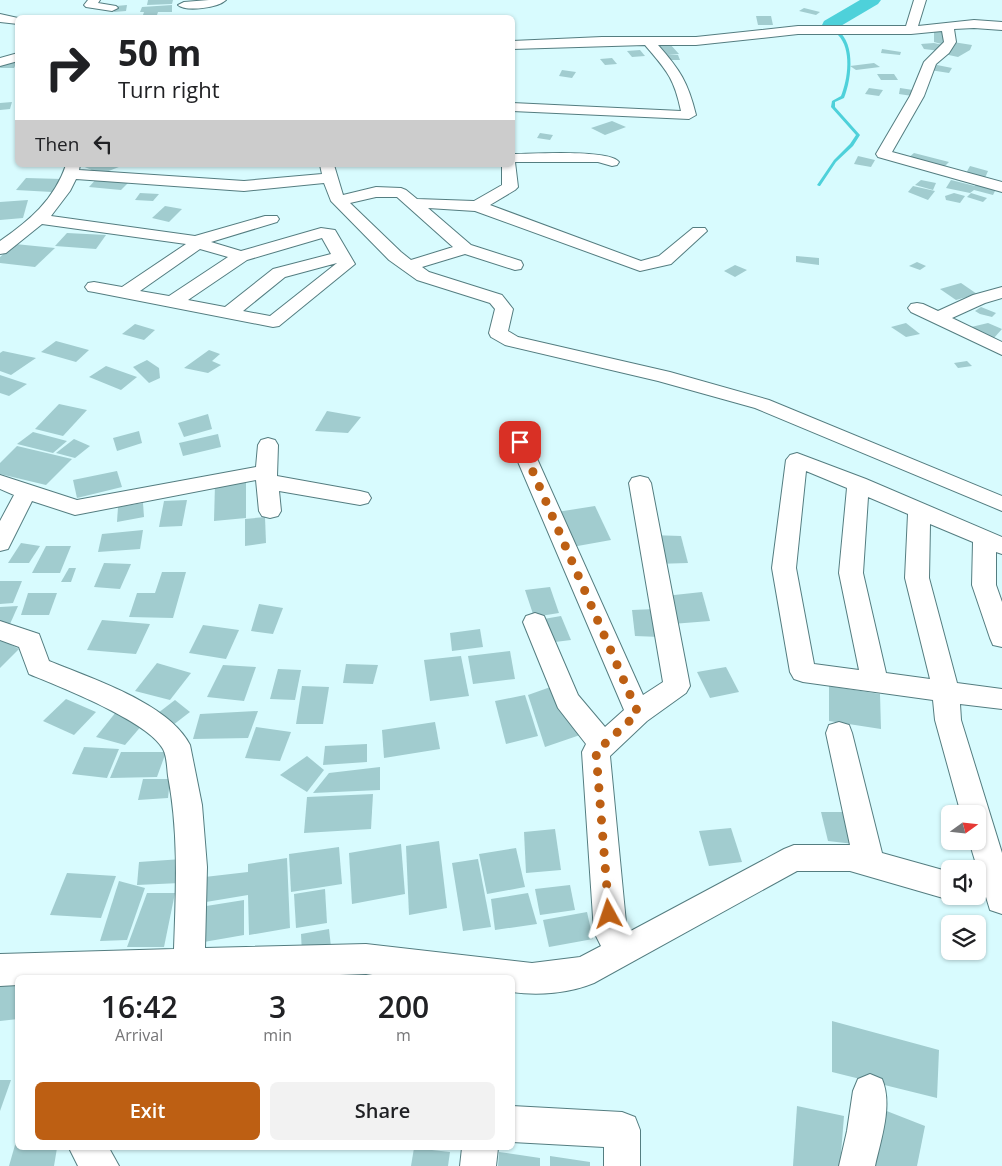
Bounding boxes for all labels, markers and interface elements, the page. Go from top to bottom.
text: 50 m [118,29,201,76]
icon: right [35,35,100,100]
text: Turn right [118,74,220,104]
icon: left [89,130,117,158]
text: Then [35,131,79,157]
pin [499,421,541,463]
icon: arrive [506,428,534,456]
north arrow [941,805,986,850]
map controls [941,805,986,960]
button: sound [941,860,986,905]
position arrow [582,887,634,939]
button: layers [941,915,986,960]
text: 16:42 [101,986,178,1027]
text: 3 [269,986,286,1027]
text: 200 [378,986,429,1027]
text: Arrival [115,1024,163,1046]
text: min [263,1024,292,1046]
text: m [396,1024,411,1046]
button: Exit [35,1082,260,1140]
button: Share [270,1082,495,1140]

